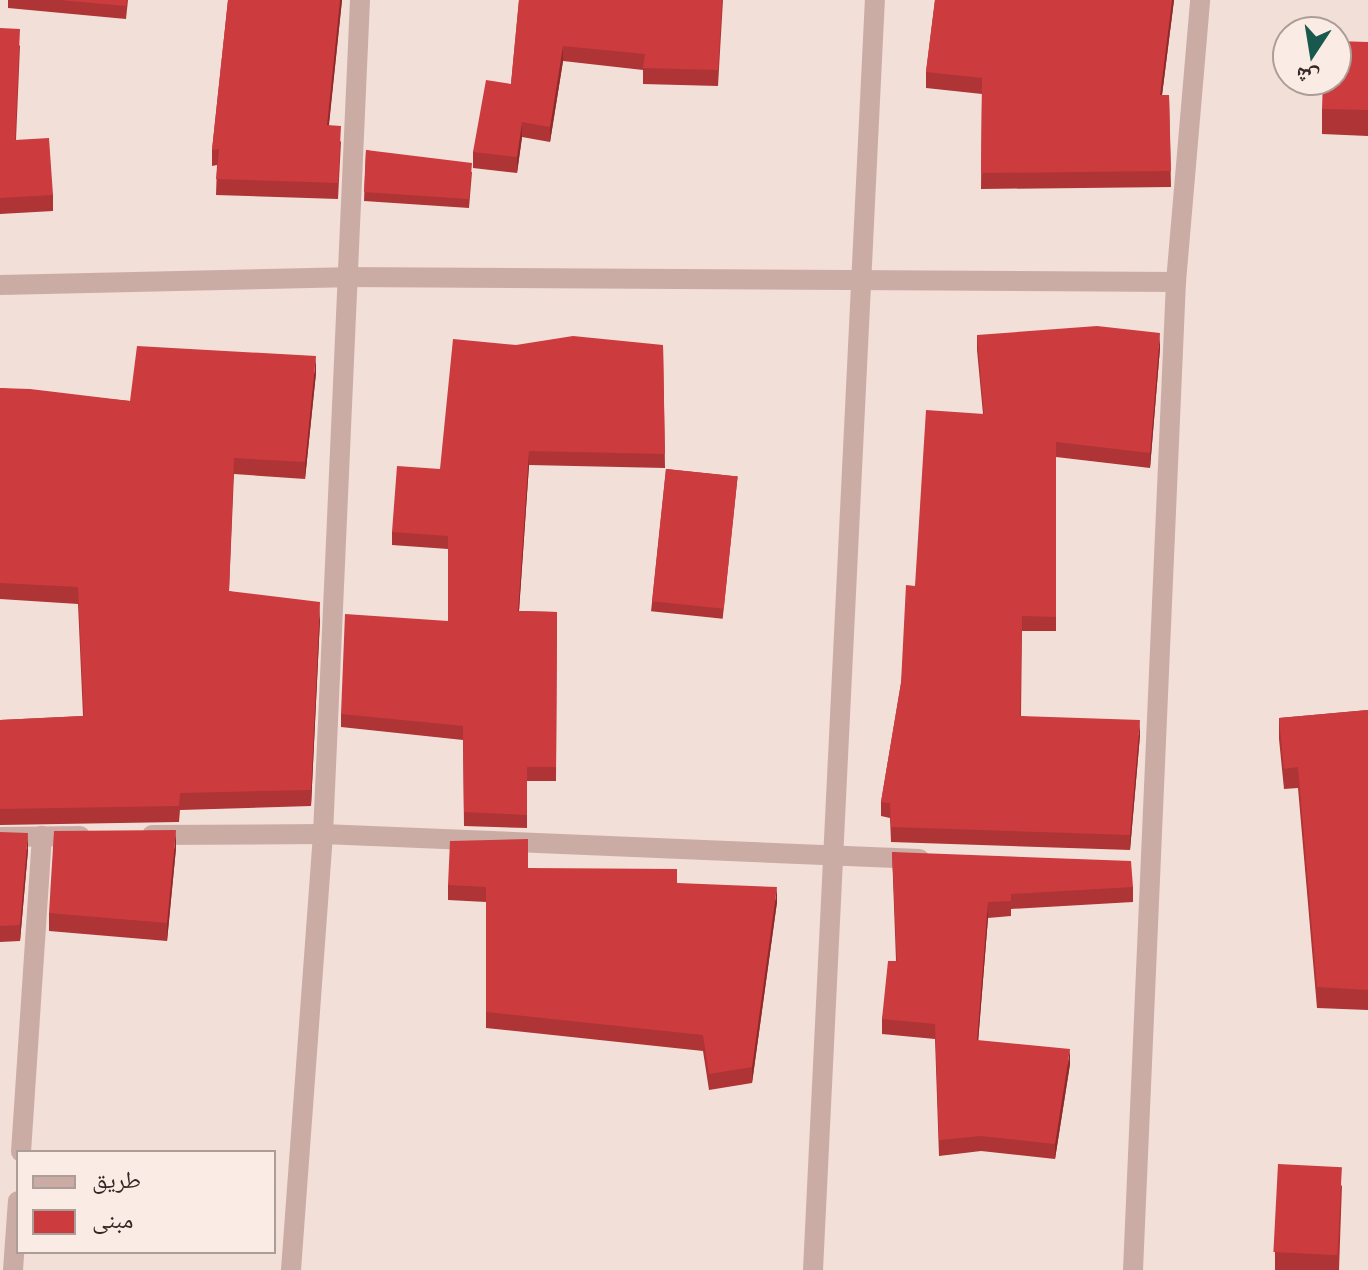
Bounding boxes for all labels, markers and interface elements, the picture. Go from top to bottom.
north arrow [1272,16,1352,96]
text: ش [1293,61,1322,94]
legend [16,1150,276,1254]
text: طريق [92,1164,141,1194]
text: مبنى [92,1204,133,1234]

